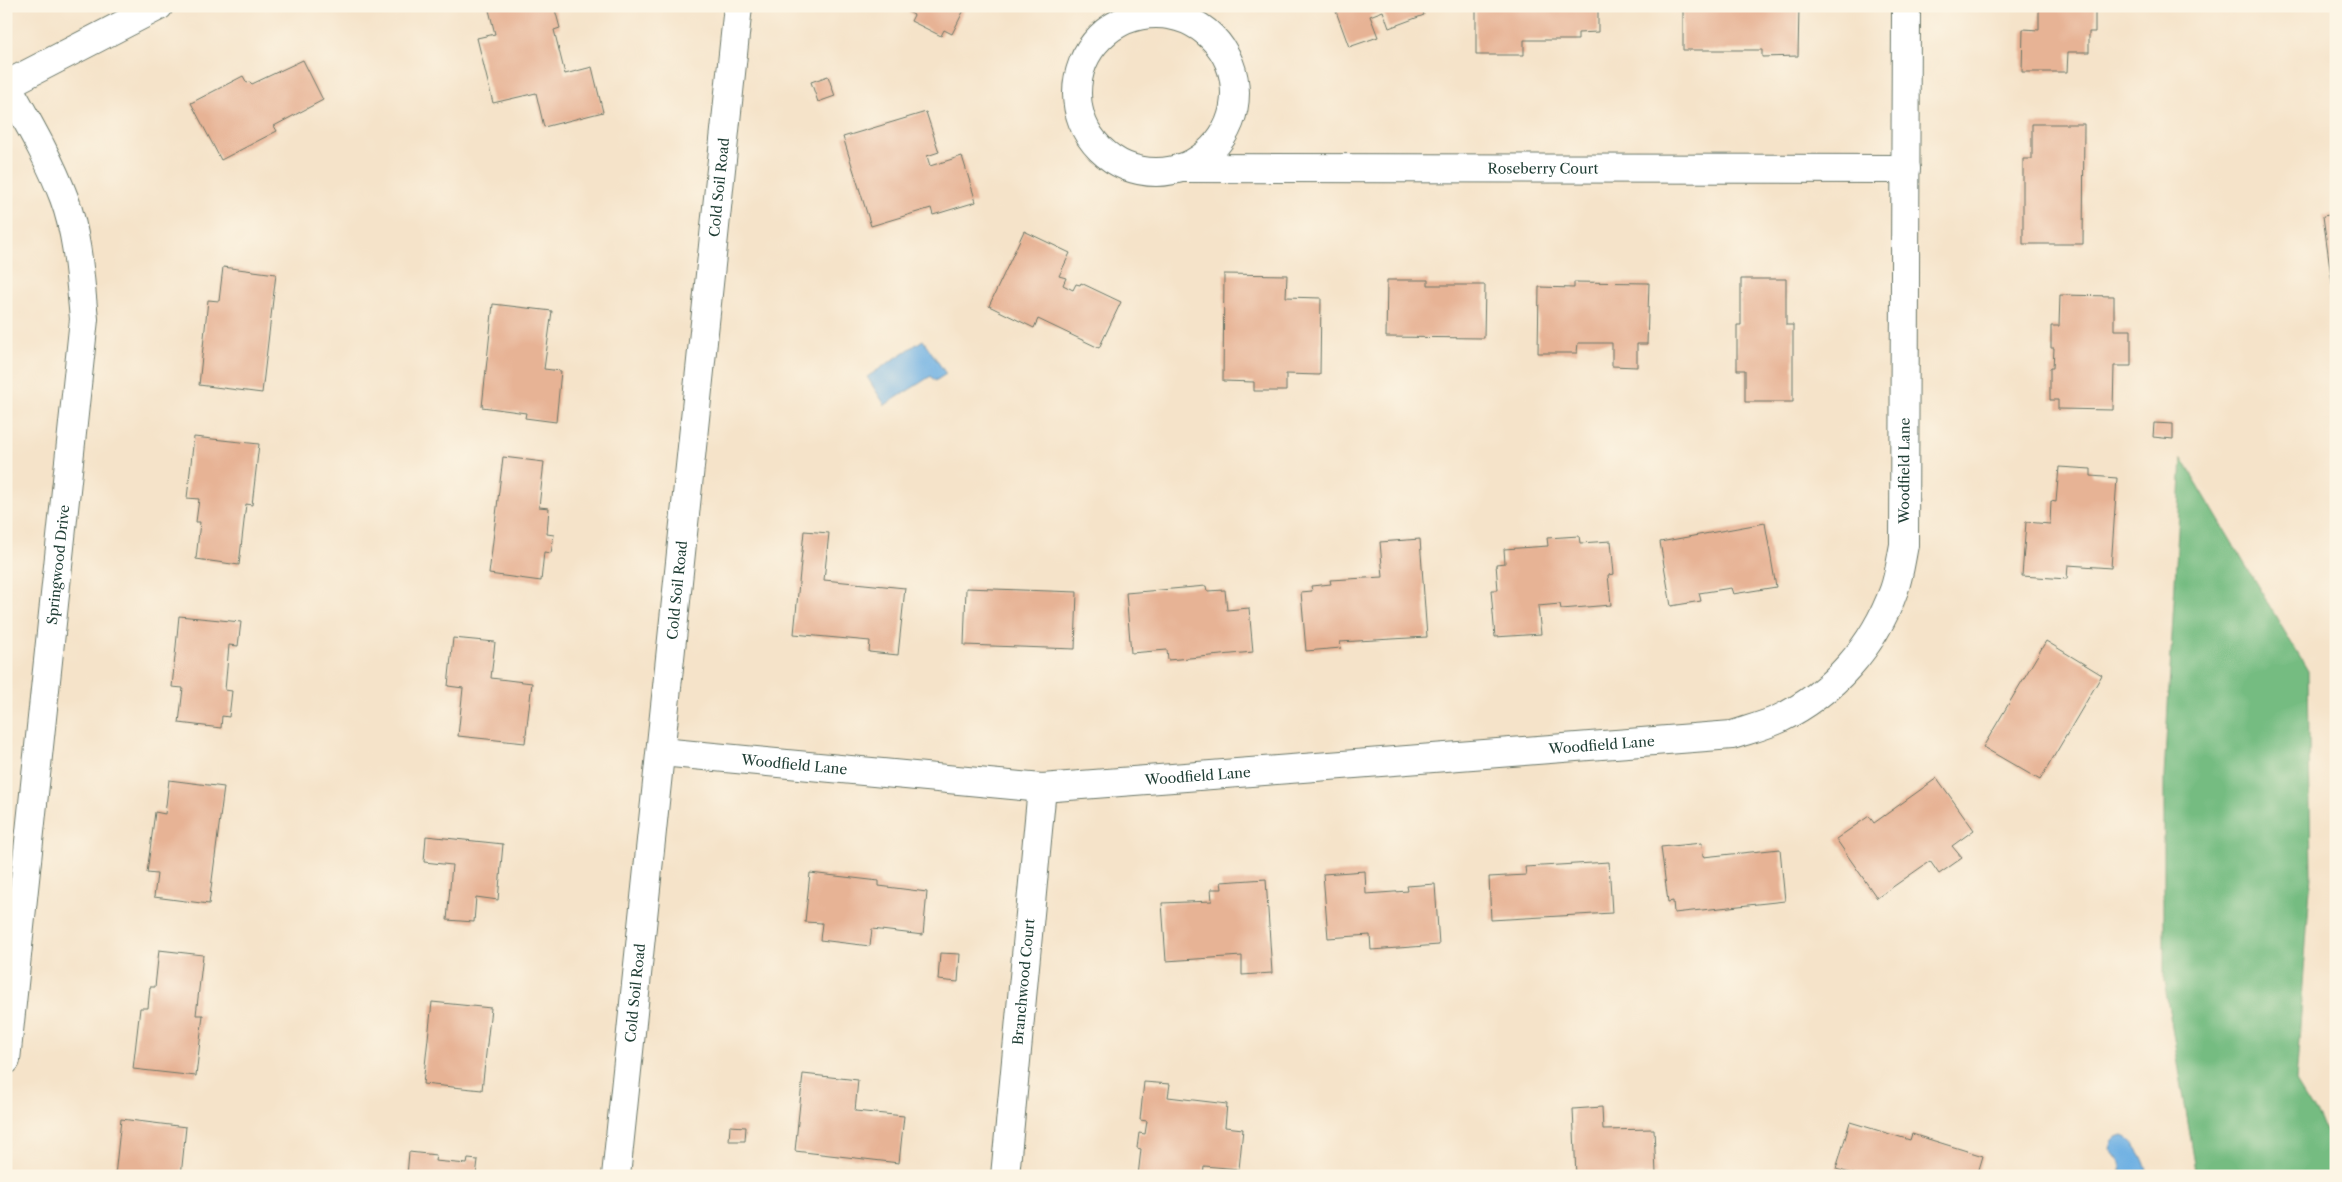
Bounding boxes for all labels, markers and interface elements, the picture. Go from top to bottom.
street label: Cold Soil Road [705,136,733,238]
street label: Roseberry Court [1488,159,1598,178]
street label: Woodfield Lane [1895,417,1913,525]
street label: Springwood Drive [43,504,73,626]
street label: Cold Soil Road [663,539,691,641]
street label: Woodfield Lane [1547,732,1655,758]
street label: Woodfield Lane [740,751,848,779]
street label: Woodfield Lane [1143,763,1252,789]
street label: Branchwood Court [1009,918,1039,1046]
street label: Cold Soil Road [621,942,649,1043]

